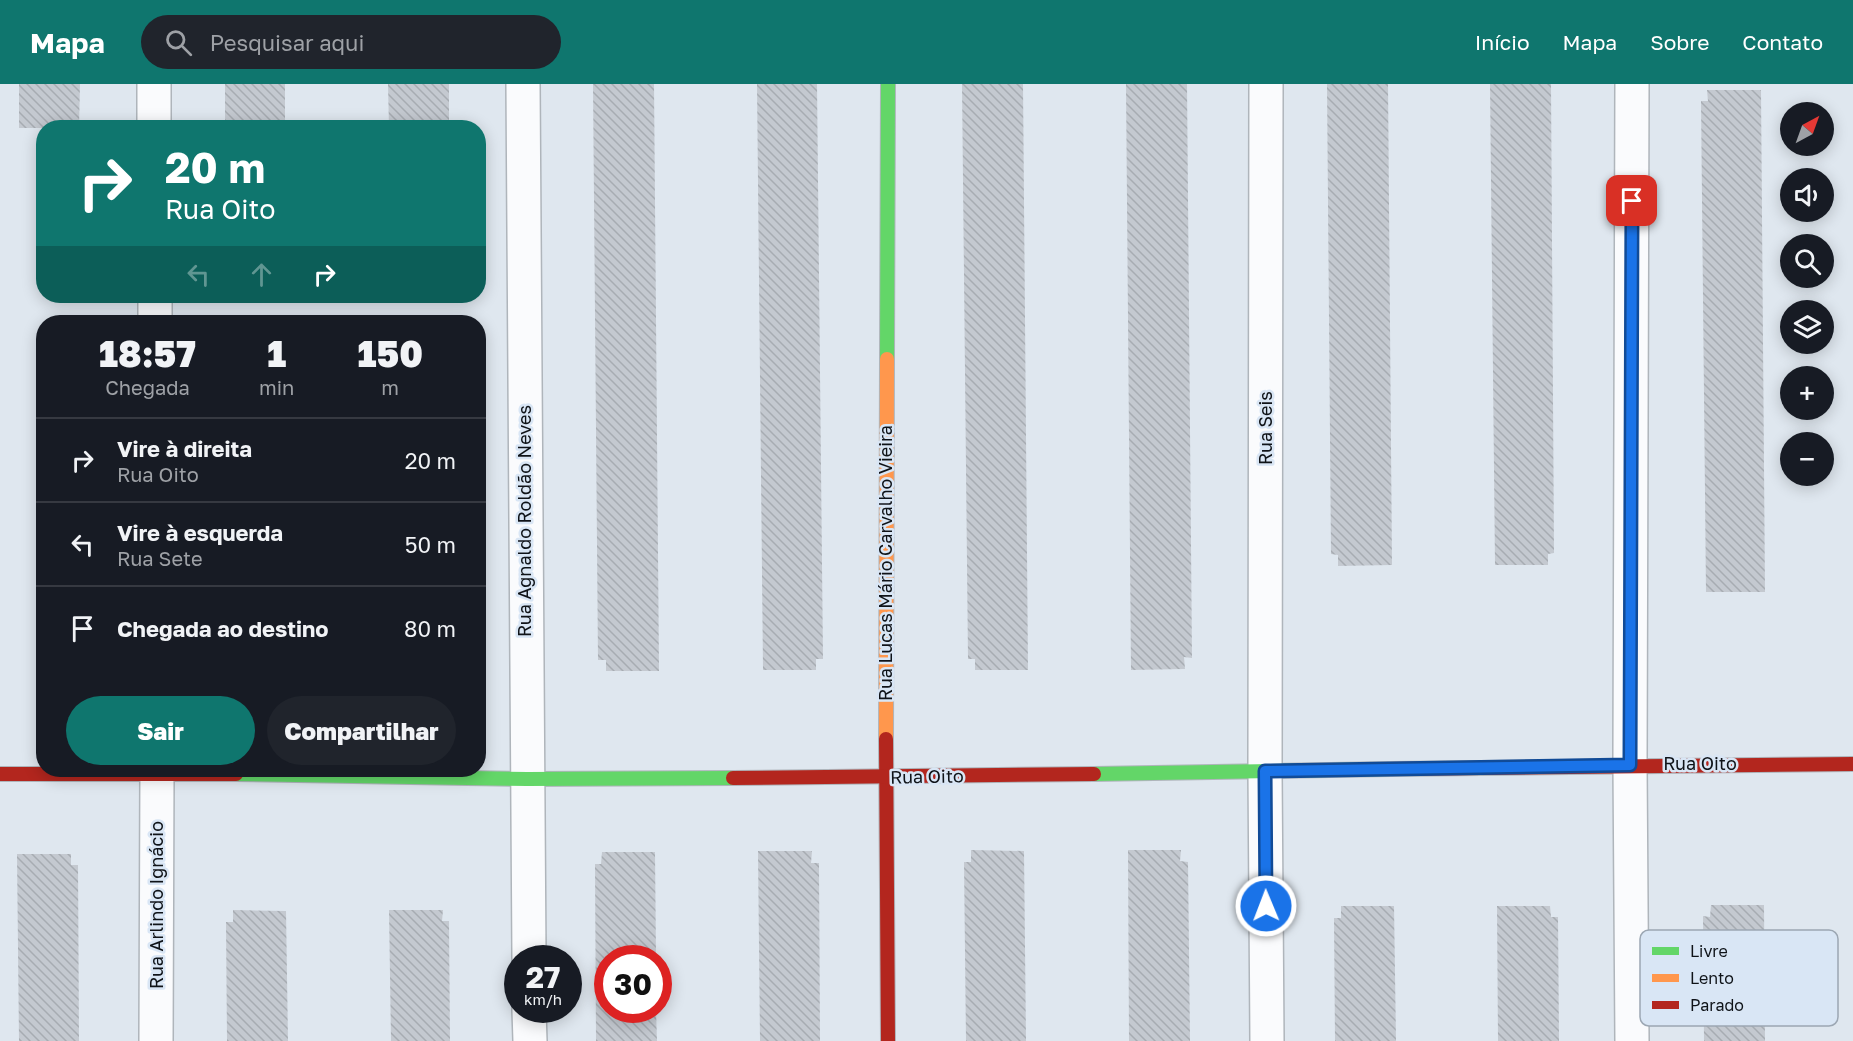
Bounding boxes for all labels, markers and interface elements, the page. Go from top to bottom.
search box [141,15,561,69]
text: Mapa [30,26,105,59]
icon: search [162,26,195,59]
text: Pesquisar aqui [210,29,364,56]
text: Início [1475,29,1530,55]
text: Mapa [1563,29,1617,55]
text: Sobre [1650,29,1709,55]
text: Contato [1742,29,1823,55]
north arrow [1780,102,1834,156]
map controls [1780,102,1834,486]
text: 20 m [165,142,265,192]
icon: right [66,144,144,222]
button: sound [1780,168,1834,222]
pin [1606,175,1657,226]
icon: arrive [1615,184,1648,217]
text: Rua Oito [165,193,275,225]
button: search [1780,234,1834,288]
icon: left [182,258,215,291]
icon: ahead [245,258,278,291]
icon: right [308,258,341,291]
button: layers [1780,300,1834,354]
text: 18:57 [99,332,196,375]
text: 1 [267,332,286,375]
text: 150 [357,332,423,375]
button: + [1780,366,1834,420]
text: Chegada [105,375,190,399]
text: min [259,375,294,399]
text: m [381,375,399,399]
street label: Rua Seis [1254,391,1276,465]
street label: Rua Agnaldo Roldão Neves [513,405,535,637]
street label: Rua Lucas Mário Carvalho Vieira [874,425,896,701]
button: − [1780,432,1834,486]
text: Vire à direita [117,435,252,462]
icon: right [66,444,99,477]
text: 20 m [405,447,456,474]
text: Rua Oito [117,462,199,486]
text: Vire à esquerda [117,519,283,546]
icon: left [66,528,99,561]
text: 50 m [405,531,456,558]
text: Rua Sete [117,546,203,570]
icon: arrive [66,612,99,645]
text: Chegada ao destino [117,615,329,642]
text: 80 m [404,615,456,642]
button: Sair [66,696,255,765]
button: Compartilhar [267,696,456,765]
street label: Rua Oito [1663,752,1737,774]
street label: Rua Oito [890,764,964,788]
street label: Rua Arlindo Ignácio [145,821,167,989]
position arrow [1234,874,1298,938]
legend [1640,930,1838,1026]
text: Livre [1690,941,1728,961]
speed limit sign: 30 [594,945,672,1023]
text: 27 [526,959,560,995]
text: Lento [1690,968,1734,988]
text: km/h [524,990,562,1008]
text: Parado [1690,995,1744,1015]

